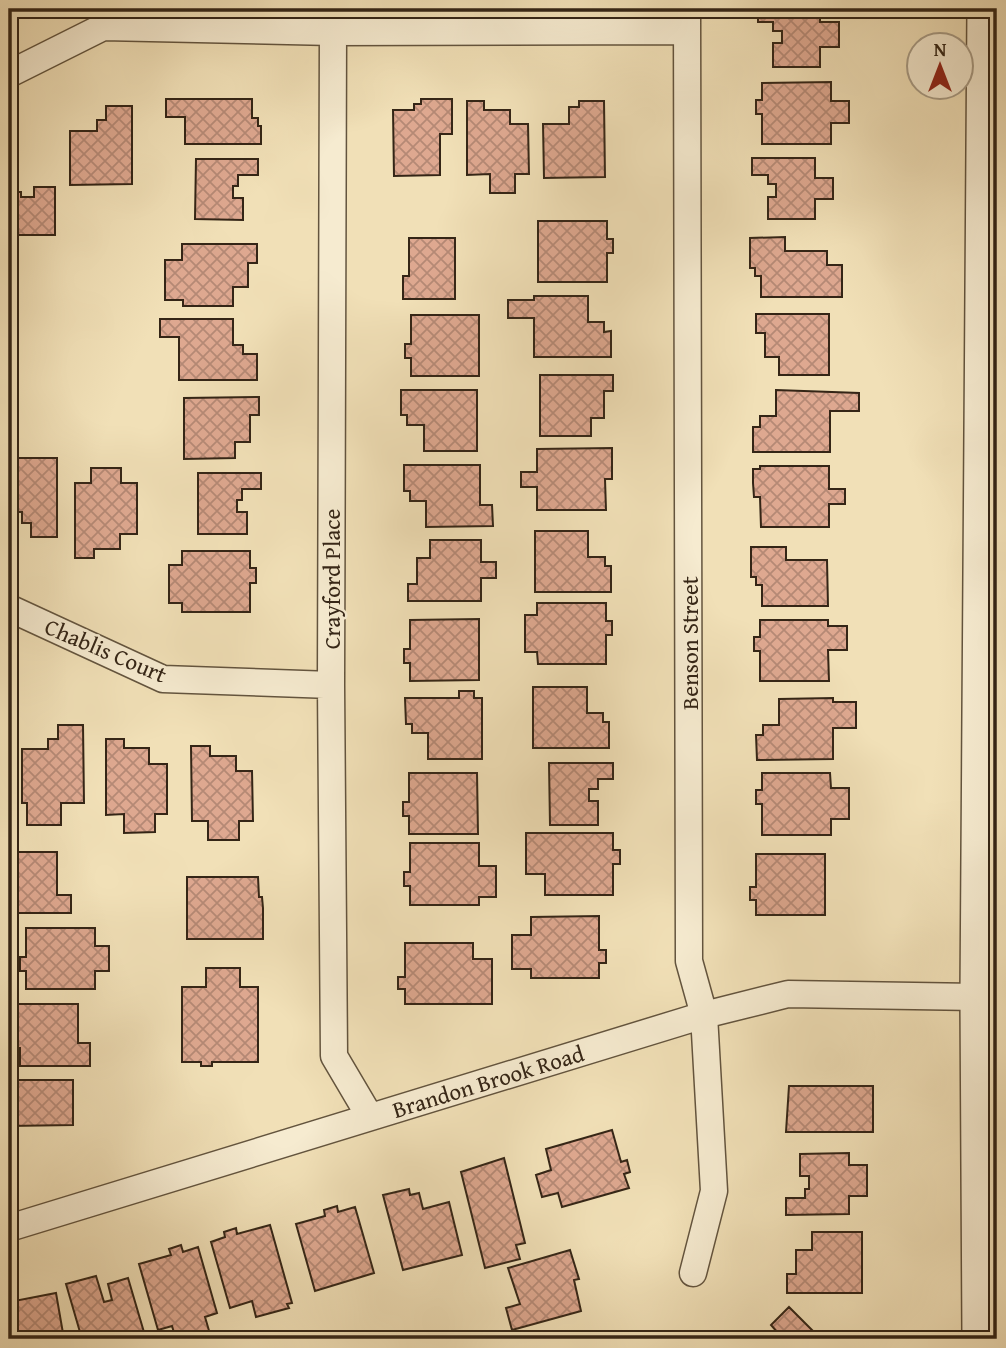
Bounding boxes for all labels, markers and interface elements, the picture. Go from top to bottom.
north arrow [904,32,974,102]
text: N [934,35,947,63]
street label: Crayford Place [315,509,348,649]
street label: Benson Street [673,576,706,710]
street label: Chablis Court [40,609,172,691]
street label: Brandon Brook Road [388,1036,588,1126]

